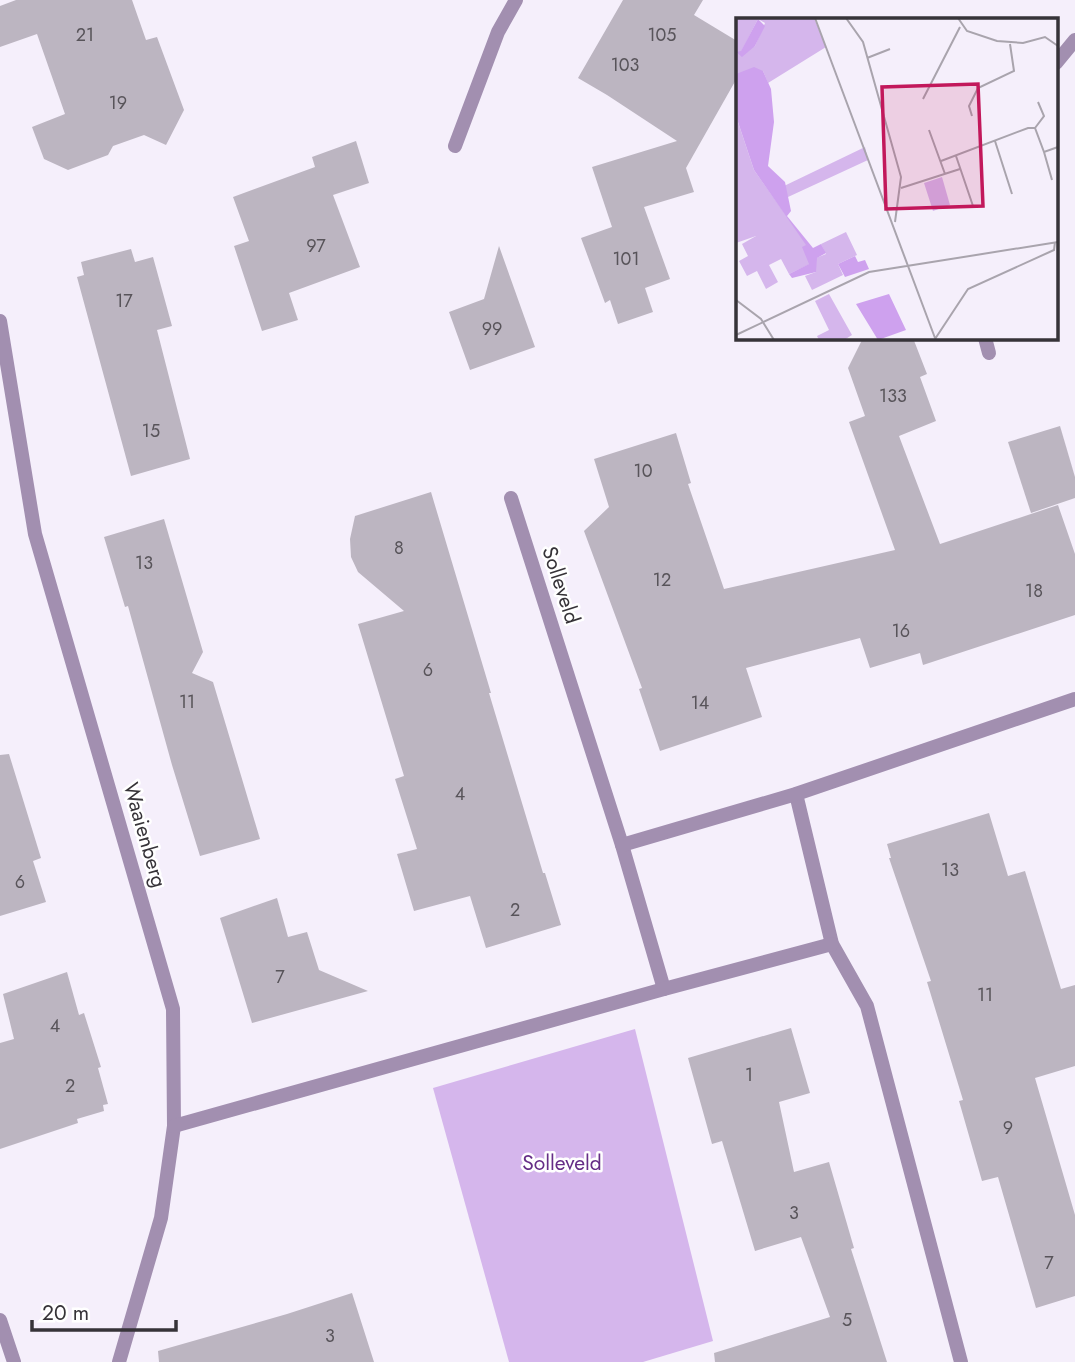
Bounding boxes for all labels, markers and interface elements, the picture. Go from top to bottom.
inset map [736,18,1058,340]
house number: 21 [76,22,94,48]
house number: 105 [647,22,677,48]
house number: 103 [611,52,640,78]
house number: 19 [109,90,127,116]
house number: 97 [306,233,326,259]
house number: 101 [613,246,640,272]
house number: 17 [115,288,133,314]
house number: 99 [482,316,502,342]
house number: 133 [879,383,907,409]
house number: 15 [142,418,160,444]
house number: 10 [634,458,653,484]
house number: 8 [394,535,404,561]
street label: Solleveld [534,542,588,628]
house number: 13 [135,550,153,576]
house number: 12 [653,567,671,593]
house number: 18 [1025,578,1043,604]
house number: 16 [892,618,910,644]
house number: 6 [423,657,433,683]
house number: 11 [179,689,195,715]
house number: 14 [691,690,709,716]
street label: Waaienberg [116,779,174,891]
house number: 4 [455,781,465,807]
house number: 13 [941,857,959,883]
house number: 6 [15,869,25,895]
house number: 2 [510,897,520,923]
house number: 7 [275,964,285,990]
house number: 11 [977,982,993,1008]
house number: 4 [50,1013,60,1039]
house number: 1 [745,1062,753,1088]
house number: 2 [65,1073,75,1099]
house number: 9 [1003,1115,1013,1141]
park label: Solleveld [522,1148,602,1178]
house number: 3 [789,1200,799,1226]
house number: 7 [1044,1250,1054,1276]
scale bar [32,1288,175,1332]
text: 20 m [42,1298,89,1328]
house number: 5 [842,1307,852,1333]
house number: 3 [325,1323,335,1349]

